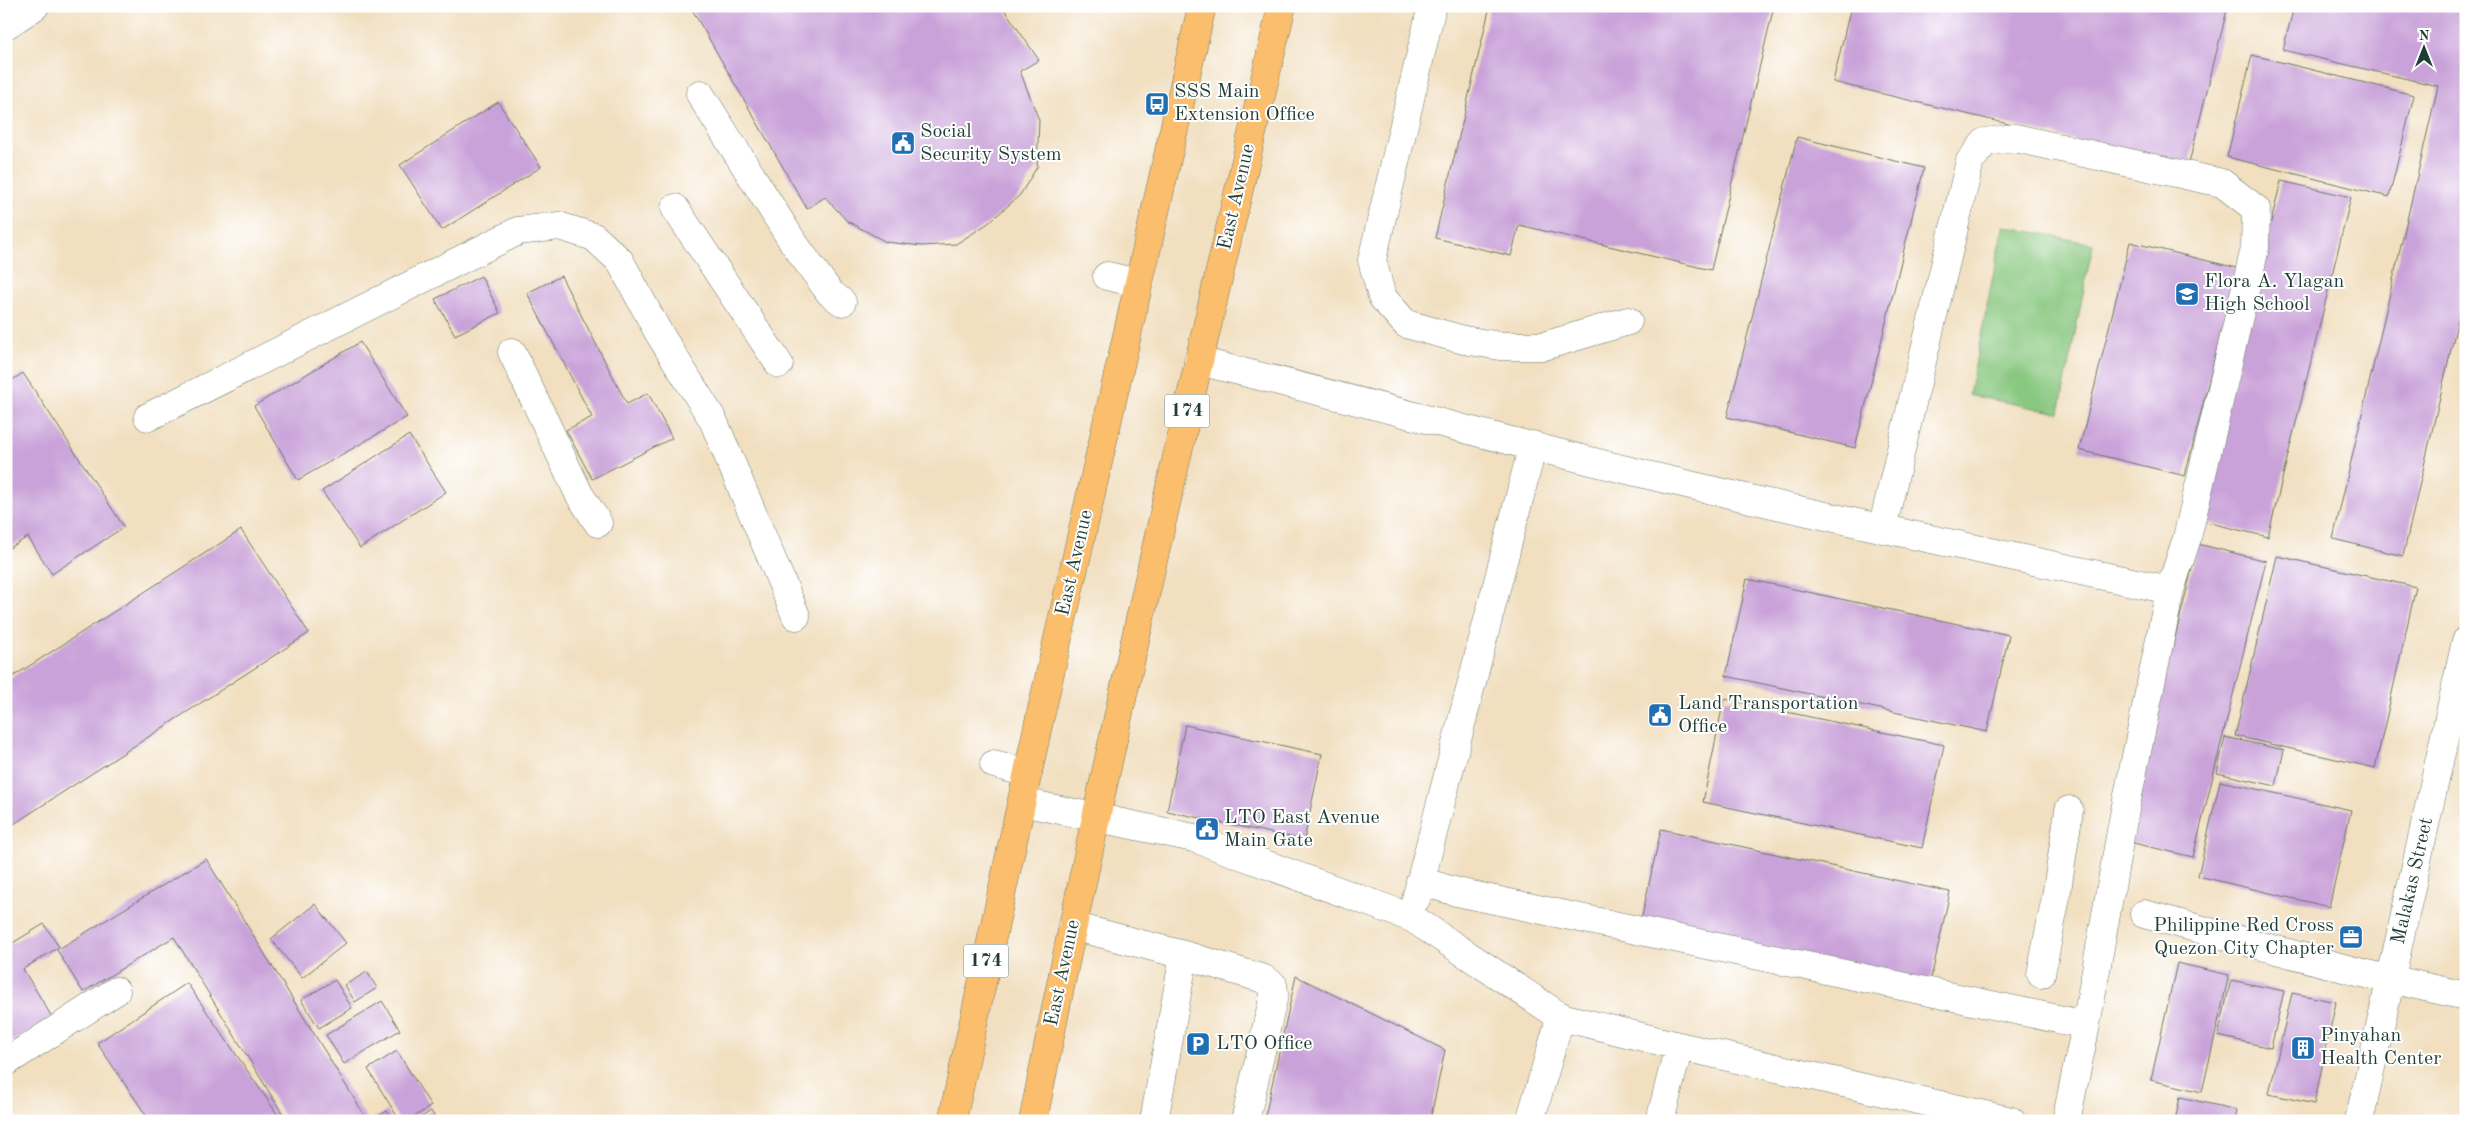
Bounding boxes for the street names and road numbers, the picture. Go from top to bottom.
street label: East Avenue [1215,142,1259,252]
road number: 174 [1164,394,1210,428]
street label: East Avenue [1053,508,1097,618]
street label: Malakas Street [2389,816,2437,946]
street label: East Avenue [1042,918,1084,1028]
road number: 174 [964,944,1008,978]

